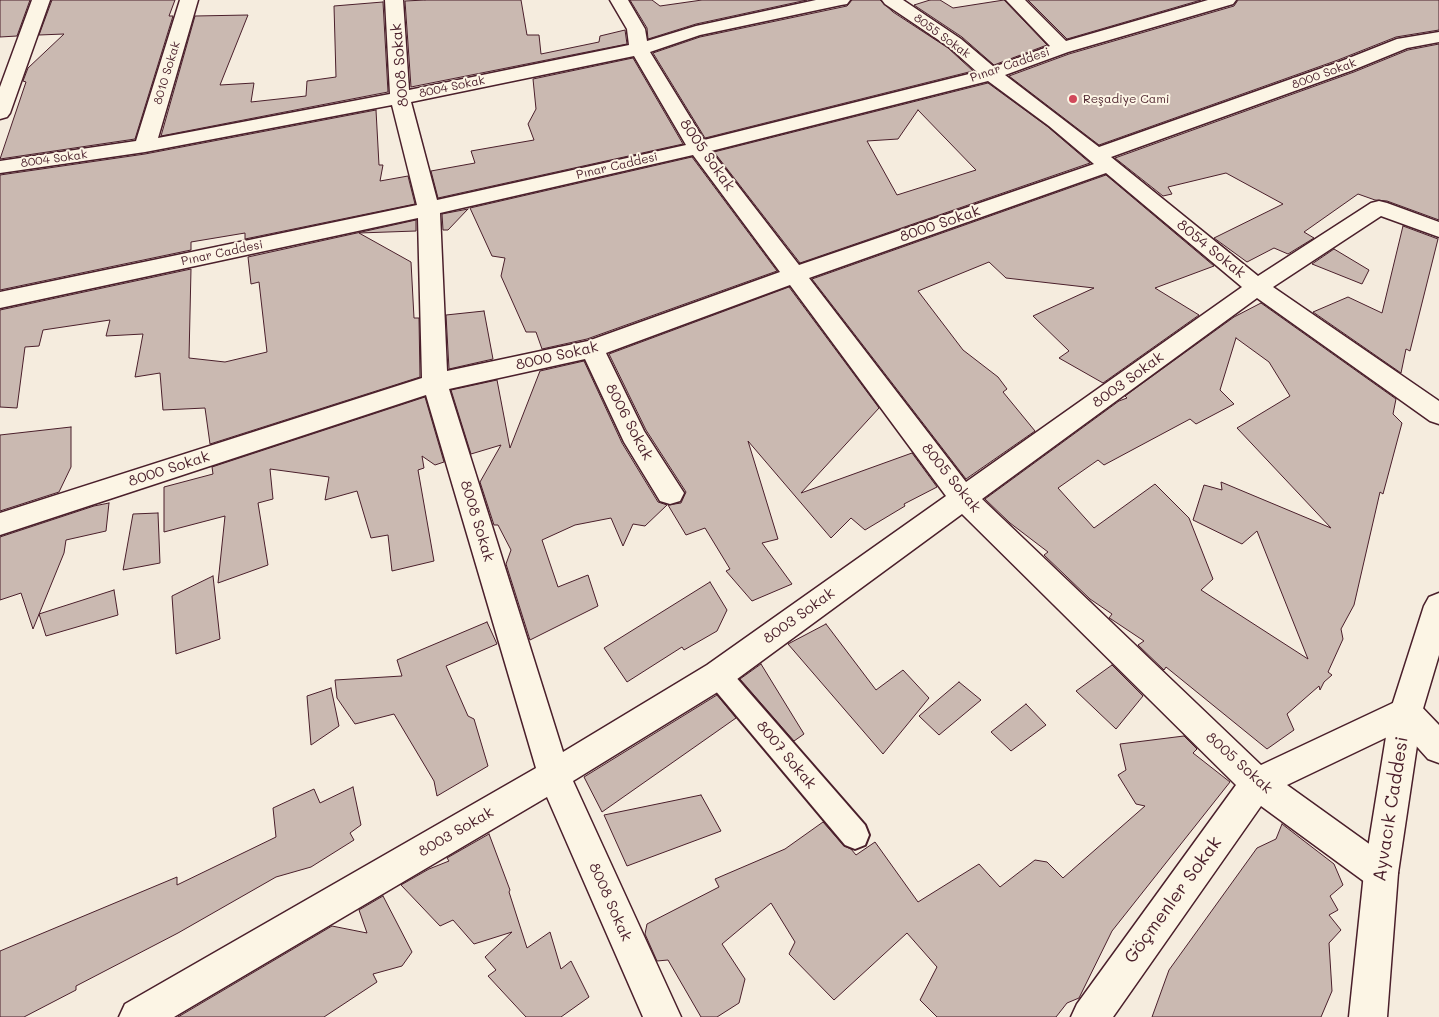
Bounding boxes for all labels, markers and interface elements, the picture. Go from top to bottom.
street label: 8055 Sokak [911,11,973,61]
street label: 8008 Sokak [387,22,413,108]
street label: 8010 Sokak [151,40,183,106]
street label: Pınar Caddesi [968,45,1052,85]
street label: 8000 Sokak [1290,56,1358,92]
street label: 8004 Sokak [418,73,486,101]
place label: Reşadiye Cami [1083,92,1170,106]
marker: Reşadiye Cami [1067,93,1079,105]
street label: 8005 Sokak [676,116,738,194]
street label: 8004 Sokak [20,147,88,171]
street label: Pınar Caddesi [575,150,659,182]
street label: 8000 Sokak [897,202,983,246]
street label: 8054 Sokak [1173,216,1249,282]
street label: Pınar Caddesi [180,237,264,269]
street label: 8000 Sokak [514,338,600,374]
street label: 8003 Sokak [1089,348,1167,412]
street label: 8006 Sokak [601,381,657,463]
street label: 8005 Sokak [918,440,984,516]
street label: 8000 Sokak [126,447,212,491]
street label: 8008 Sokak [456,478,498,564]
street label: 8003 Sokak [760,584,838,648]
street label: 8007 Sokak [752,717,820,793]
street label: 8005 Sokak [1202,728,1276,798]
street label: Ayvacık Caddesi [1369,735,1413,883]
street label: 8003 Sokak [415,803,497,861]
street label: Göçmenler Sokak [1120,832,1226,968]
street label: 8008 Sokak [585,860,635,944]

